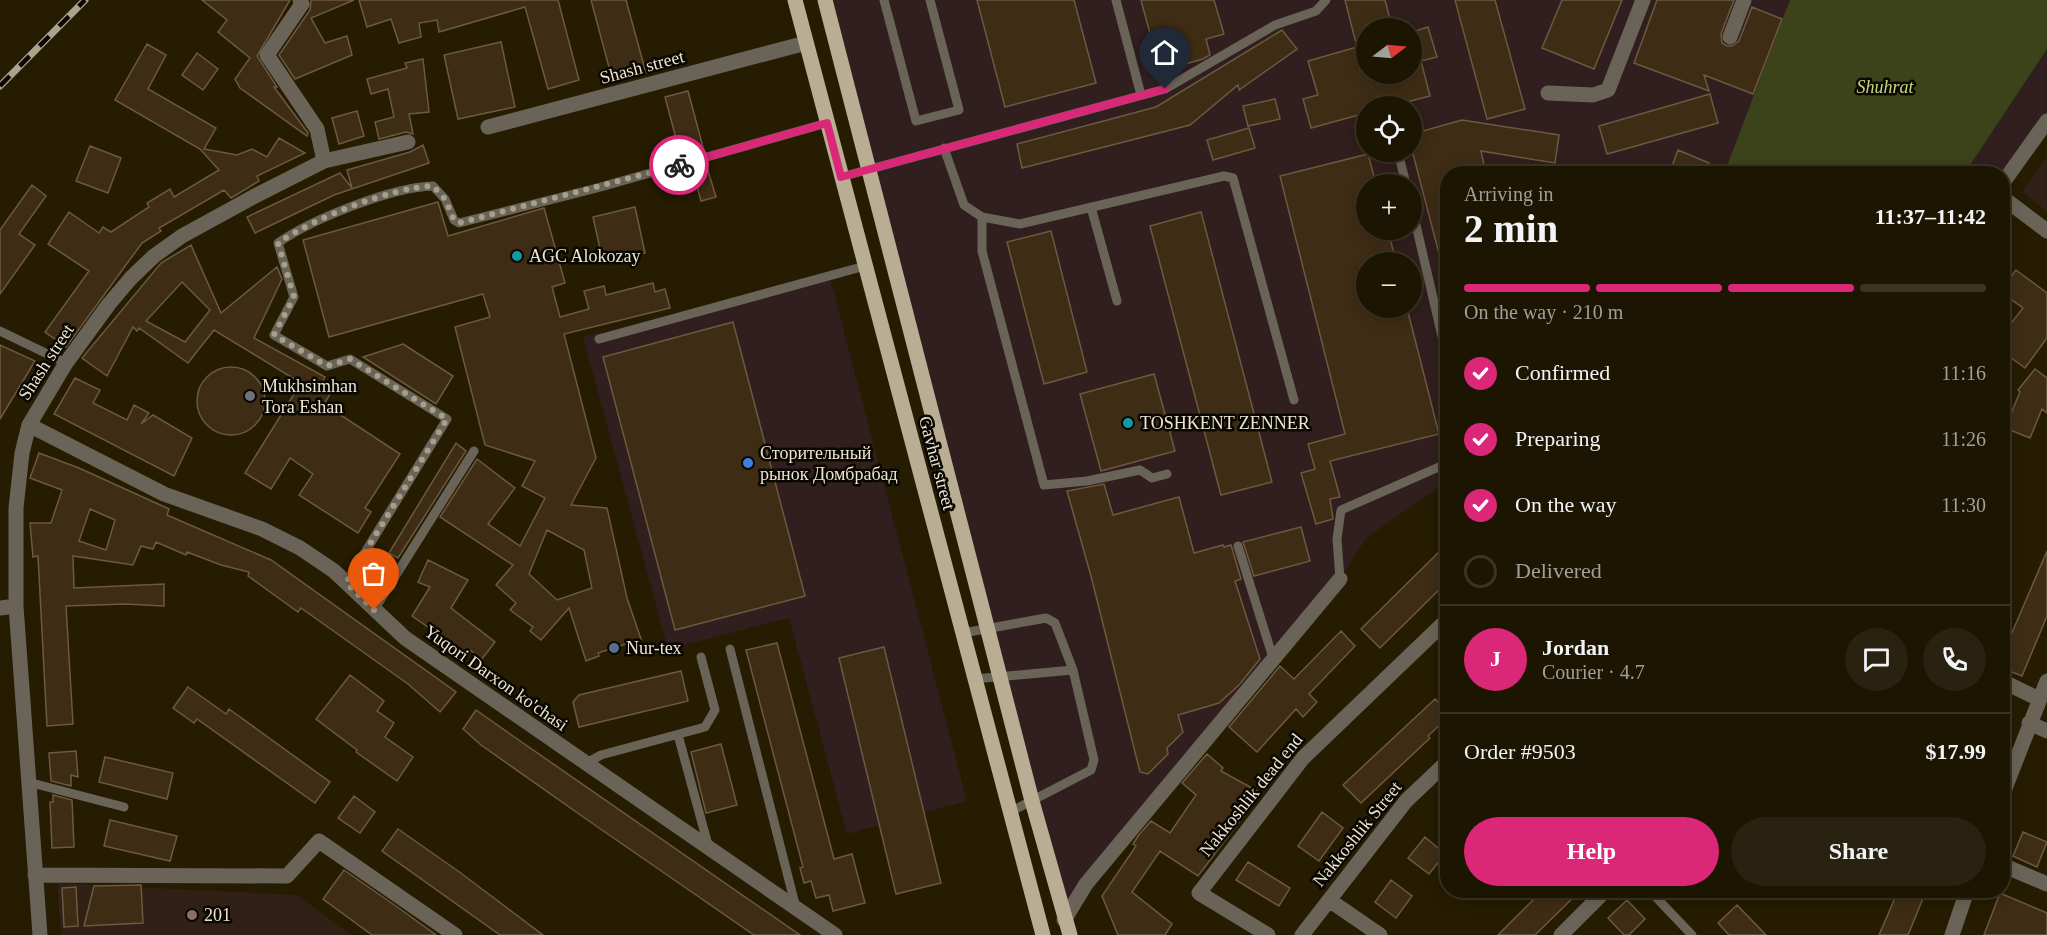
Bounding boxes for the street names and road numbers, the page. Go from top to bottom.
street label: Shash street [598,46,686,88]
street label: Shash street [14,320,78,404]
street label: Gavhar street [915,414,959,512]
street label: Yuqori Darxon ko'chasi [421,621,571,735]
street label: Nakkoshlik dead end [1195,730,1307,860]
street label: Nakkoshlik Street [1308,777,1406,891]

